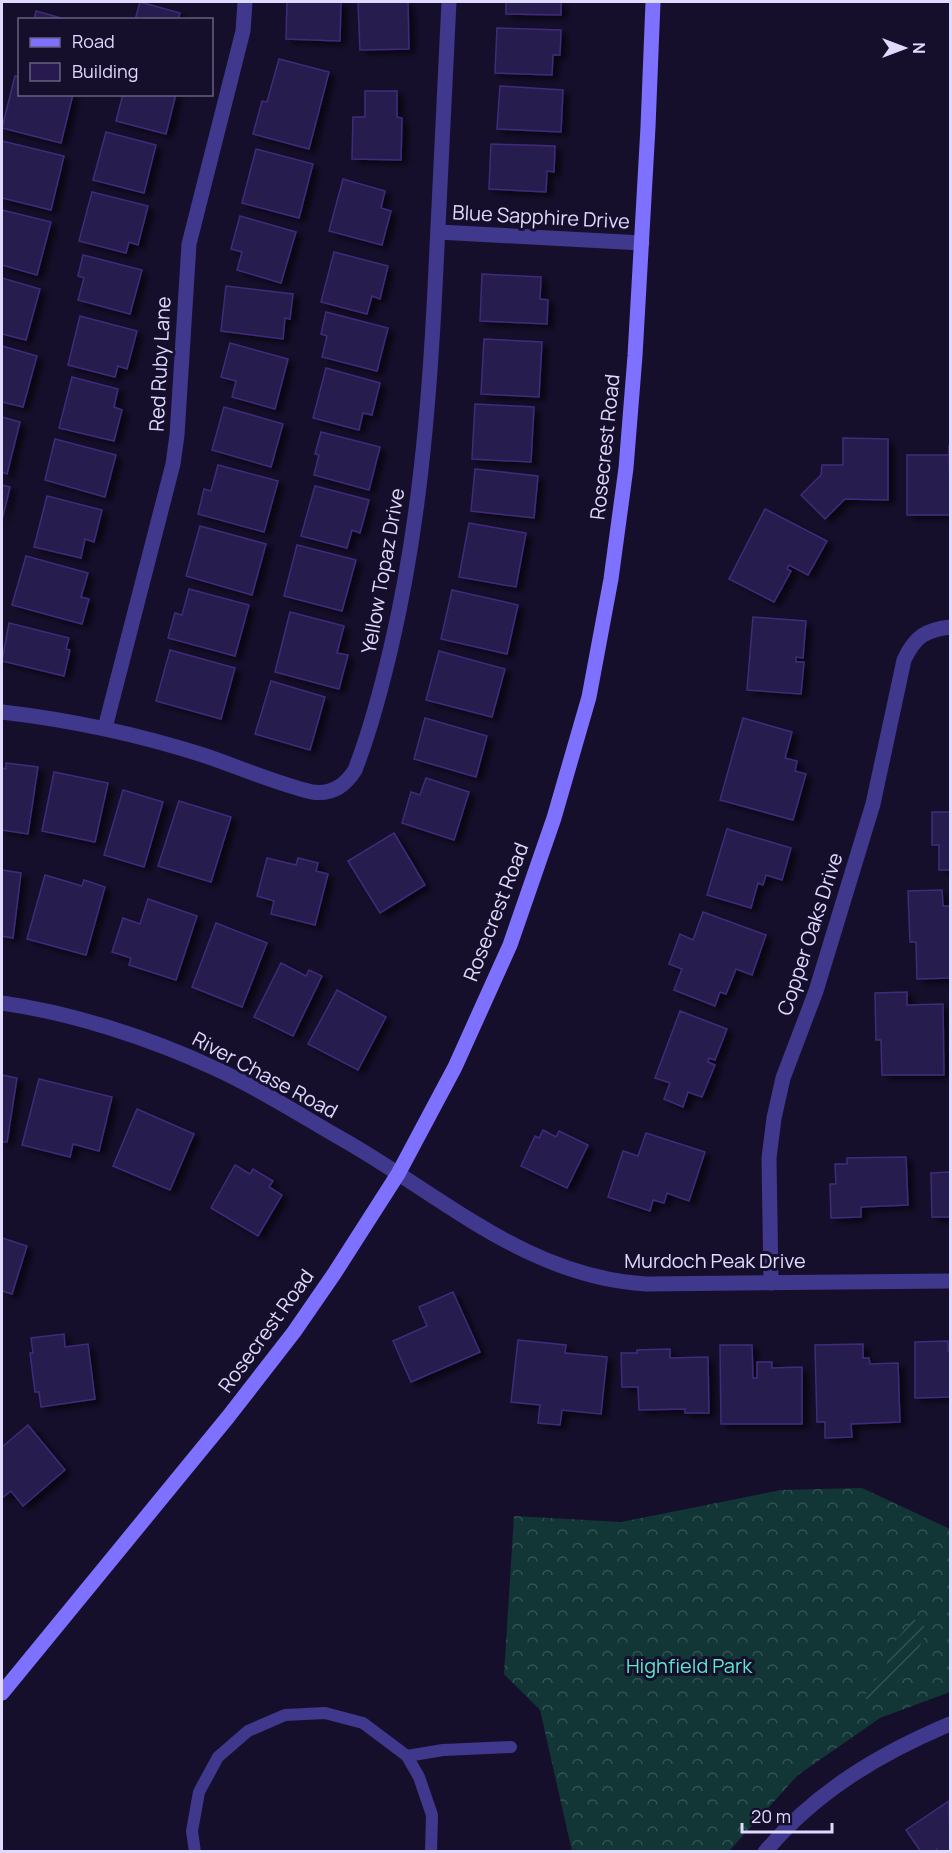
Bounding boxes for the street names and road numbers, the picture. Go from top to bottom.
street label: Blue Sapphire Drive [452,198,630,235]
street label: Red Ruby Lane [142,296,177,432]
street label: Rosecrest Road [583,373,626,521]
street label: Yellow Topaz Drive [355,486,410,656]
street label: Rosecrest Road [457,839,534,985]
street label: Copper Oaks Drive [771,849,849,1019]
street label: River Chase Road [188,1025,343,1124]
street label: Murdoch Peak Drive [624,1247,806,1274]
street label: Rosecrest Road [212,1264,319,1398]

